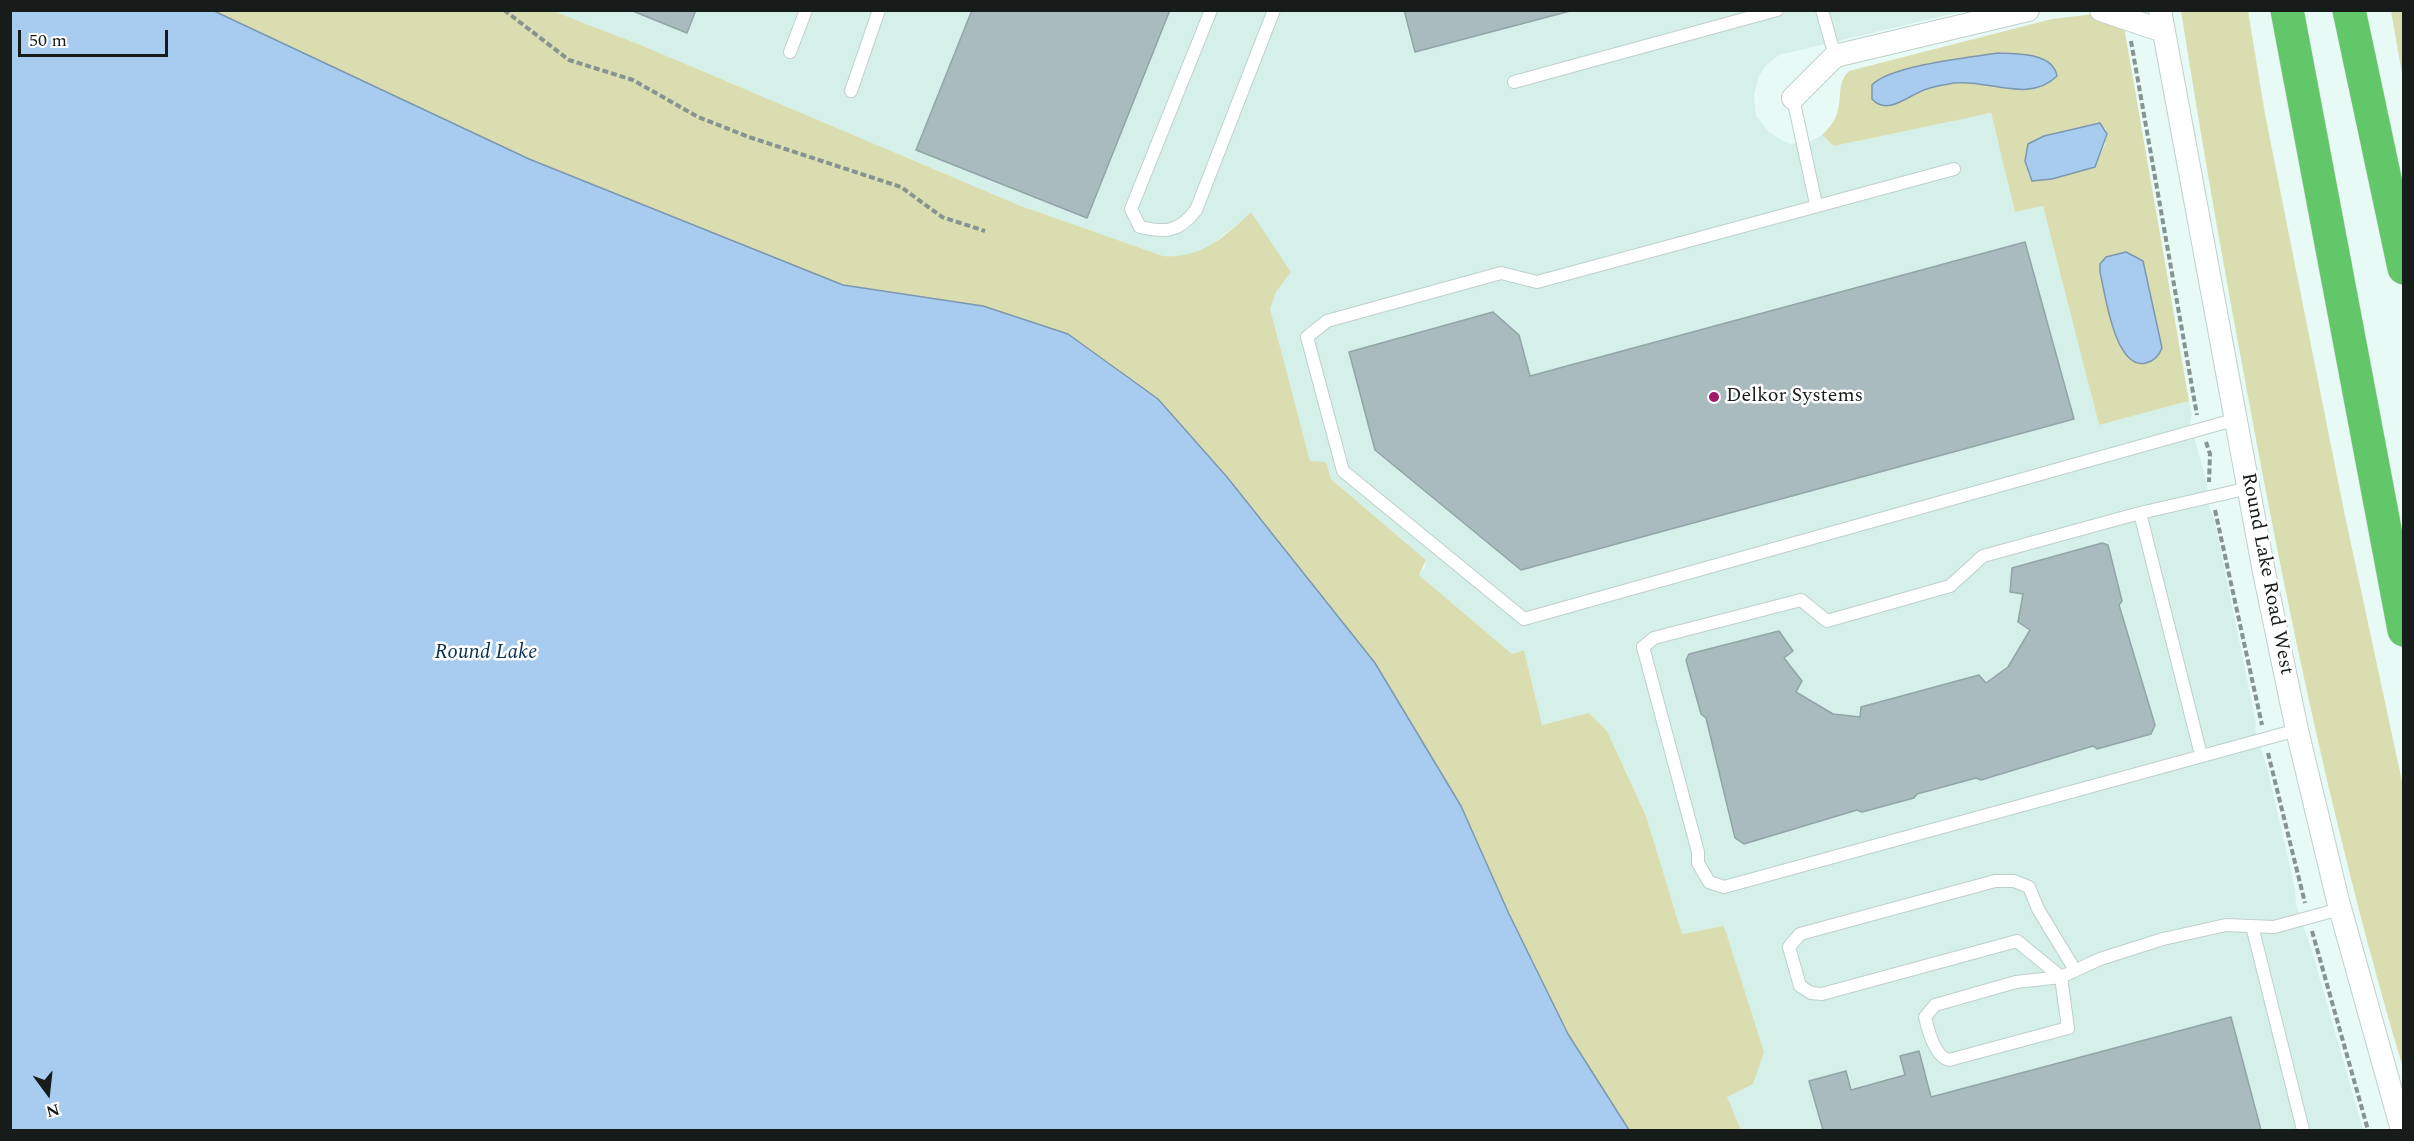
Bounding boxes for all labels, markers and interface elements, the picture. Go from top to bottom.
scale bar [21,18,171,56]
text: 50 m [29,27,67,54]
place label: Delkor Systems [1726,385,1863,409]
marker: Delkor Systems [1707,390,1721,404]
street label: Round Lake Road West [2235,471,2297,677]
water label: Round Lake [435,641,537,667]
north arrow [18,1063,78,1123]
text: N [43,1097,62,1124]

